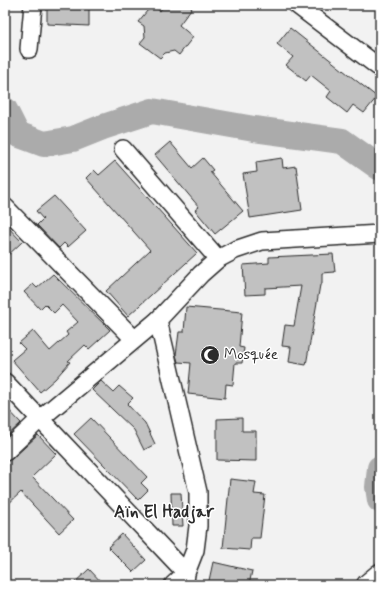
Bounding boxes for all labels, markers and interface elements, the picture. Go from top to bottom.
mosque icon: Mosquée [199,344,221,366]
place label: Mosquée [224,345,278,365]
district label: Aïn El Hadjar [114,501,215,524]

